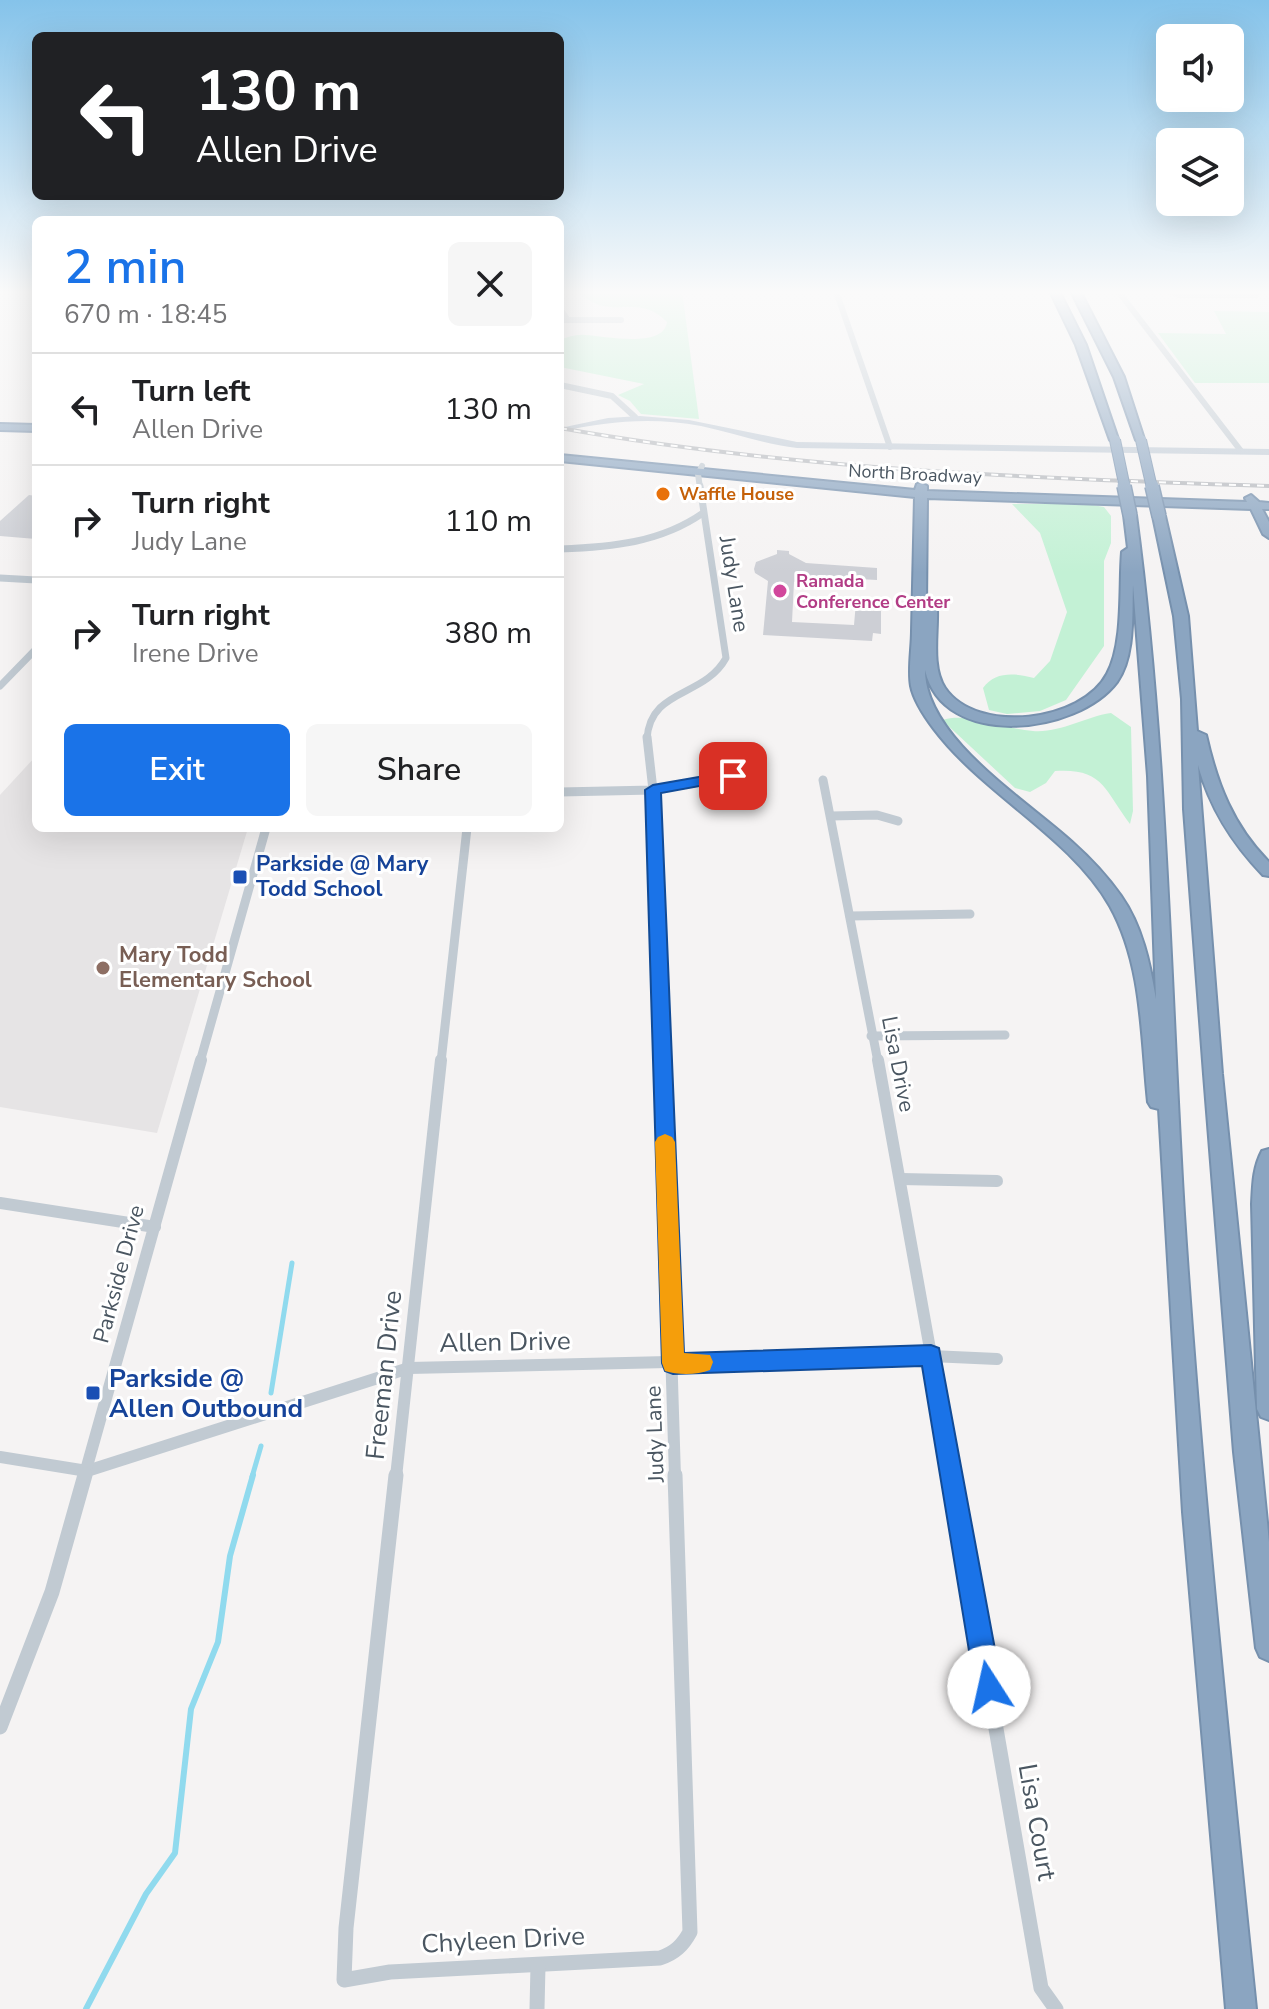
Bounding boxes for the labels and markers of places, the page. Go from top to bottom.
place label: Waffle House [679,482,794,506]
marker: Waffle House [654,485,672,503]
place label: Ramada Conference Center [796,569,950,614]
marker: Ramada Conference Center [771,582,789,600]
pin [699,742,767,810]
place label: Parkside @ Mary Todd School [256,849,429,904]
marker: Parkside @ Mary Todd School [231,868,249,886]
place label: Mary Todd Elementary School [119,940,312,995]
marker: Mary Todd Elementary School [94,959,112,977]
place label: Parkside @ Allen Outbound [109,1361,303,1426]
marker: Parkside @ Allen Outbound [84,1384,102,1402]

